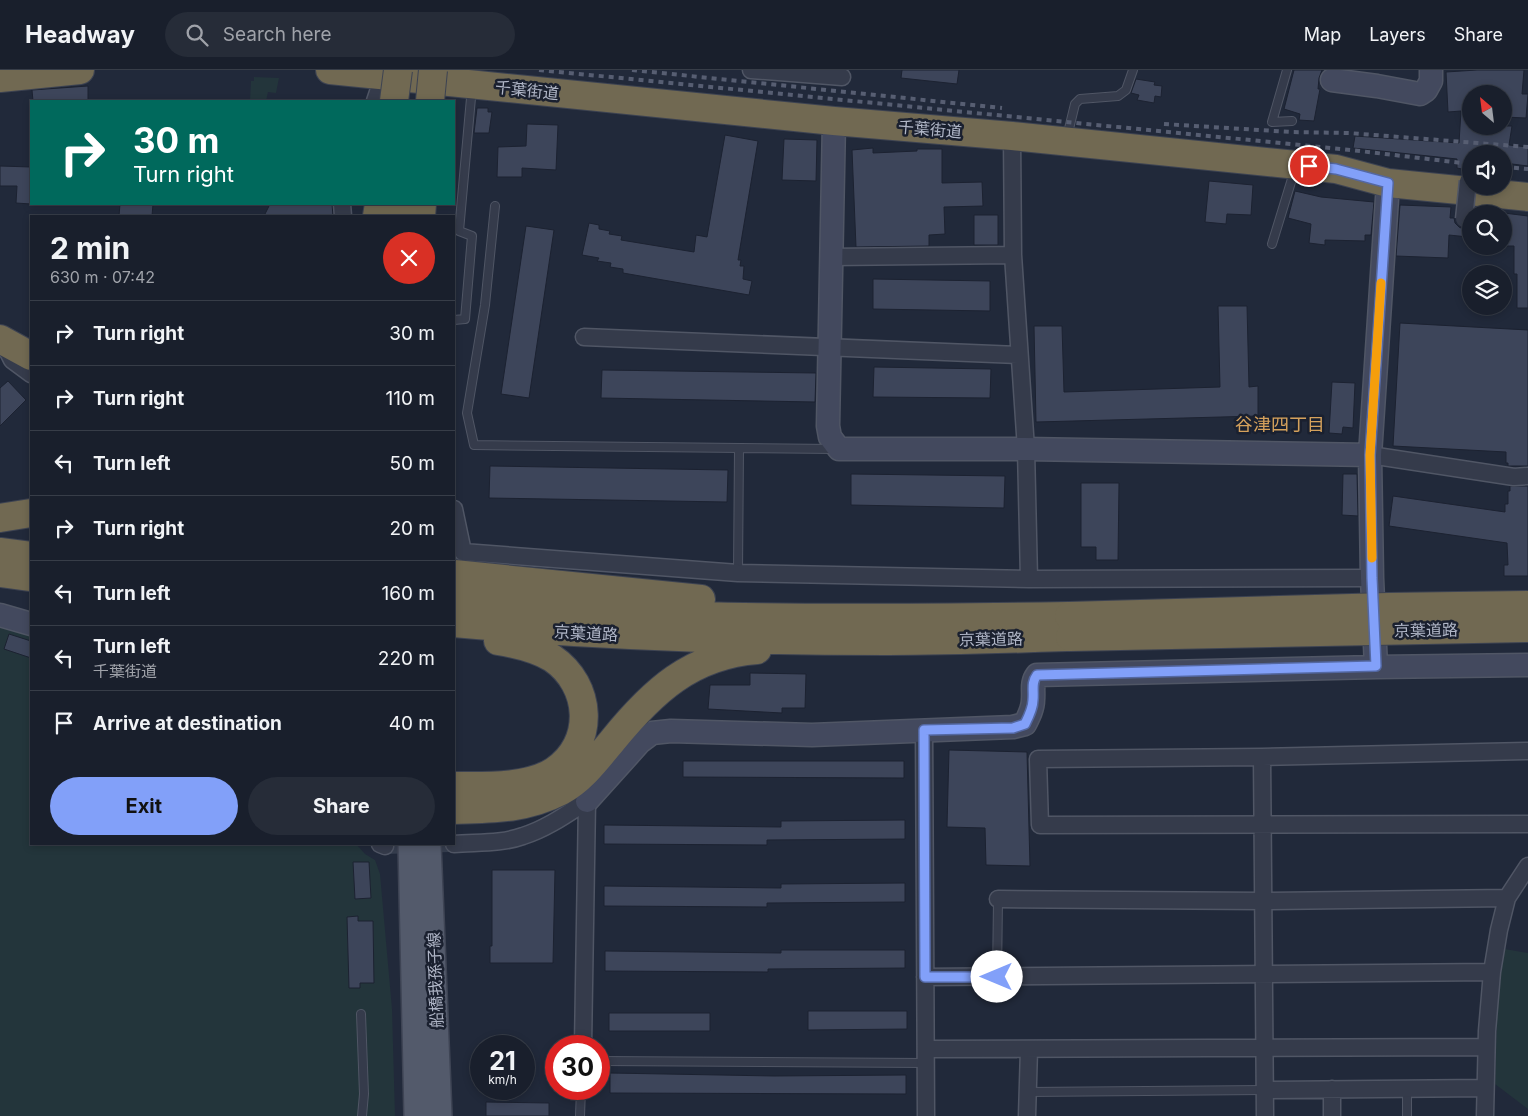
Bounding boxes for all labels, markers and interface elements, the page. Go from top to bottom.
search box [165,12,515,57]
text: Headway [25,20,135,49]
icon: search [183,21,211,49]
text: Search here [223,23,331,46]
text: Map [1304,24,1341,45]
text: Layers [1369,24,1426,45]
text: Share [1454,24,1503,45]
street label: 千葉街道 [494,77,560,103]
north arrow [1462,85,1512,135]
map controls [1462,85,1512,315]
street label: 千葉街道 [897,116,963,142]
text: 30 m [133,119,219,161]
icon: right [50,120,115,185]
pin [1288,145,1330,187]
button: sound [1462,145,1512,195]
icon: arrive [1295,152,1323,180]
text: Turn right [133,161,234,187]
button: search [1462,205,1512,255]
text: 2 min [50,230,130,266]
button: close [383,232,435,284]
button: layers [1462,265,1512,315]
text: 630 m · 07:42 [50,267,155,287]
icon: right [50,319,78,347]
text: Turn right [93,322,184,345]
text: 30 m [389,322,435,345]
icon: right [50,384,78,412]
text: Turn right [93,387,184,410]
text: 110 m [386,387,435,410]
district label: 谷津四丁目 [1235,414,1325,435]
icon: left [50,449,78,477]
text: Turn left [93,452,171,475]
text: 50 m [389,452,435,475]
icon: right [50,514,78,542]
text: Turn right [93,517,184,540]
text: 20 m [389,517,435,540]
icon: left [50,579,78,607]
text: Turn left [93,582,171,605]
text: 160 m [382,582,435,605]
street label: 京葉道路 [1394,619,1458,641]
street label: 京葉道路 [554,621,618,645]
street label: 京葉道路 [959,628,1023,650]
text: Turn left [93,635,171,658]
icon: left [50,644,78,672]
text: 220 m [378,647,435,670]
text: 千葉街道 [93,661,157,681]
icon: arrive [50,709,78,737]
text: Arrive at destination [93,712,282,735]
text: 40 m [389,712,435,735]
button: Exit [50,777,238,835]
button: Share [248,777,435,835]
street label: 船橋我孫子線 [423,932,447,1028]
position arrow [970,950,1022,1002]
speed limit sign: 30 [545,1035,610,1100]
text: 21 [489,1046,516,1076]
text: km/h [488,1072,517,1087]

